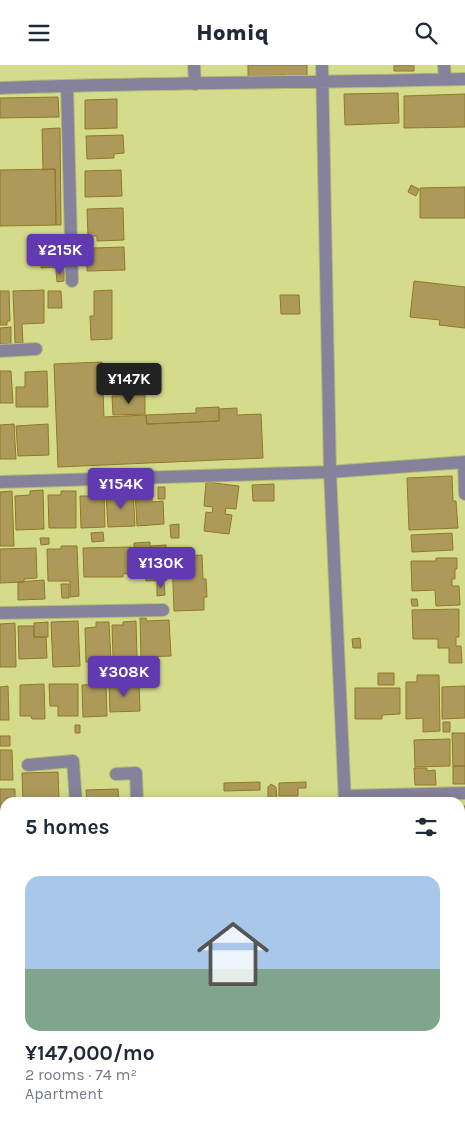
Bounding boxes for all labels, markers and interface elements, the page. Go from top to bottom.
icon: menu [25,19,53,47]
icon: search [412,19,440,47]
text: Homiq [196,20,269,46]
pin: ¥215K [25,233,95,276]
text: ¥215K [38,240,82,259]
pin: ¥147K [94,363,164,405]
text: ¥147K [107,369,151,388]
pin: ¥154K [86,467,156,510]
text: ¥154K [99,474,143,493]
pin: ¥130K [126,547,196,589]
text: ¥130K [138,553,184,572]
pin: ¥308K [89,655,159,698]
text: ¥308K [99,662,149,681]
icon: filters [412,813,440,841]
text: 5 homes [25,815,110,839]
icon: home [188,909,278,999]
text: ¥147,000/mo [25,1041,155,1065]
text: 2 rooms · 74 m² [25,1065,137,1084]
text: Apartment [25,1084,103,1103]

